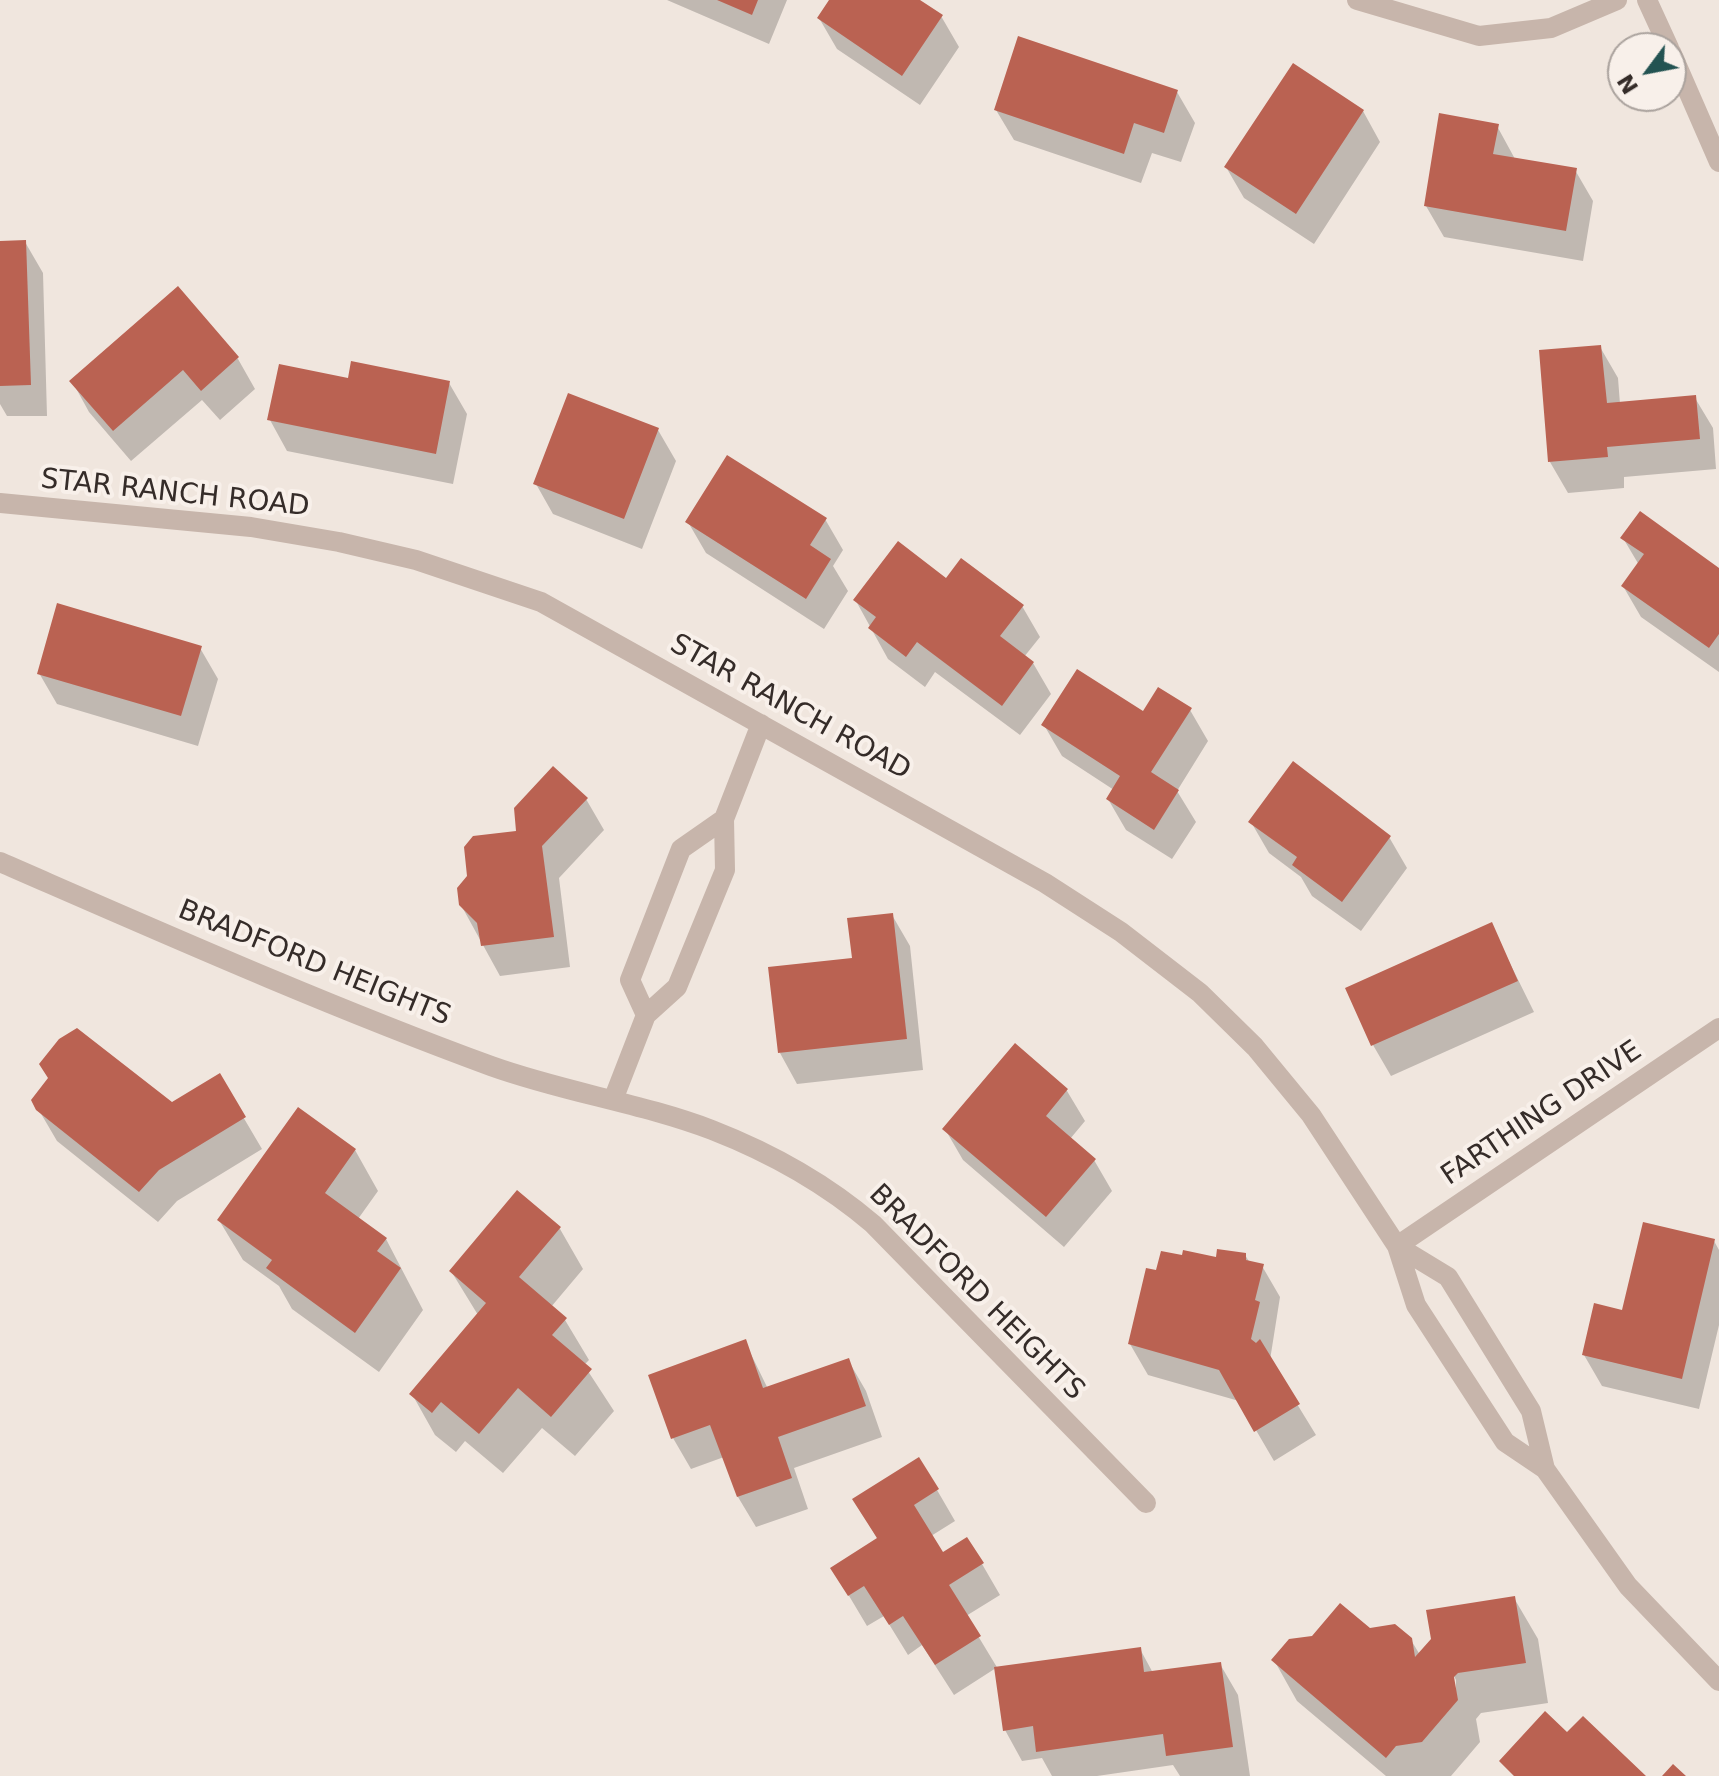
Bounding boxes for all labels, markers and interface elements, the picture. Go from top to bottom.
north arrow [1607,32,1687,112]
text: N [1612,69,1643,98]
street label: STAR RANCH ROAD [39,463,311,525]
street label: STAR RANCH ROAD [664,628,916,788]
street label: BRADFORD HEIGHTS [173,894,455,1034]
street label: FARTHING DRIVE [1436,1035,1648,1193]
street label: BRADFORD HEIGHTS [861,1178,1091,1408]

